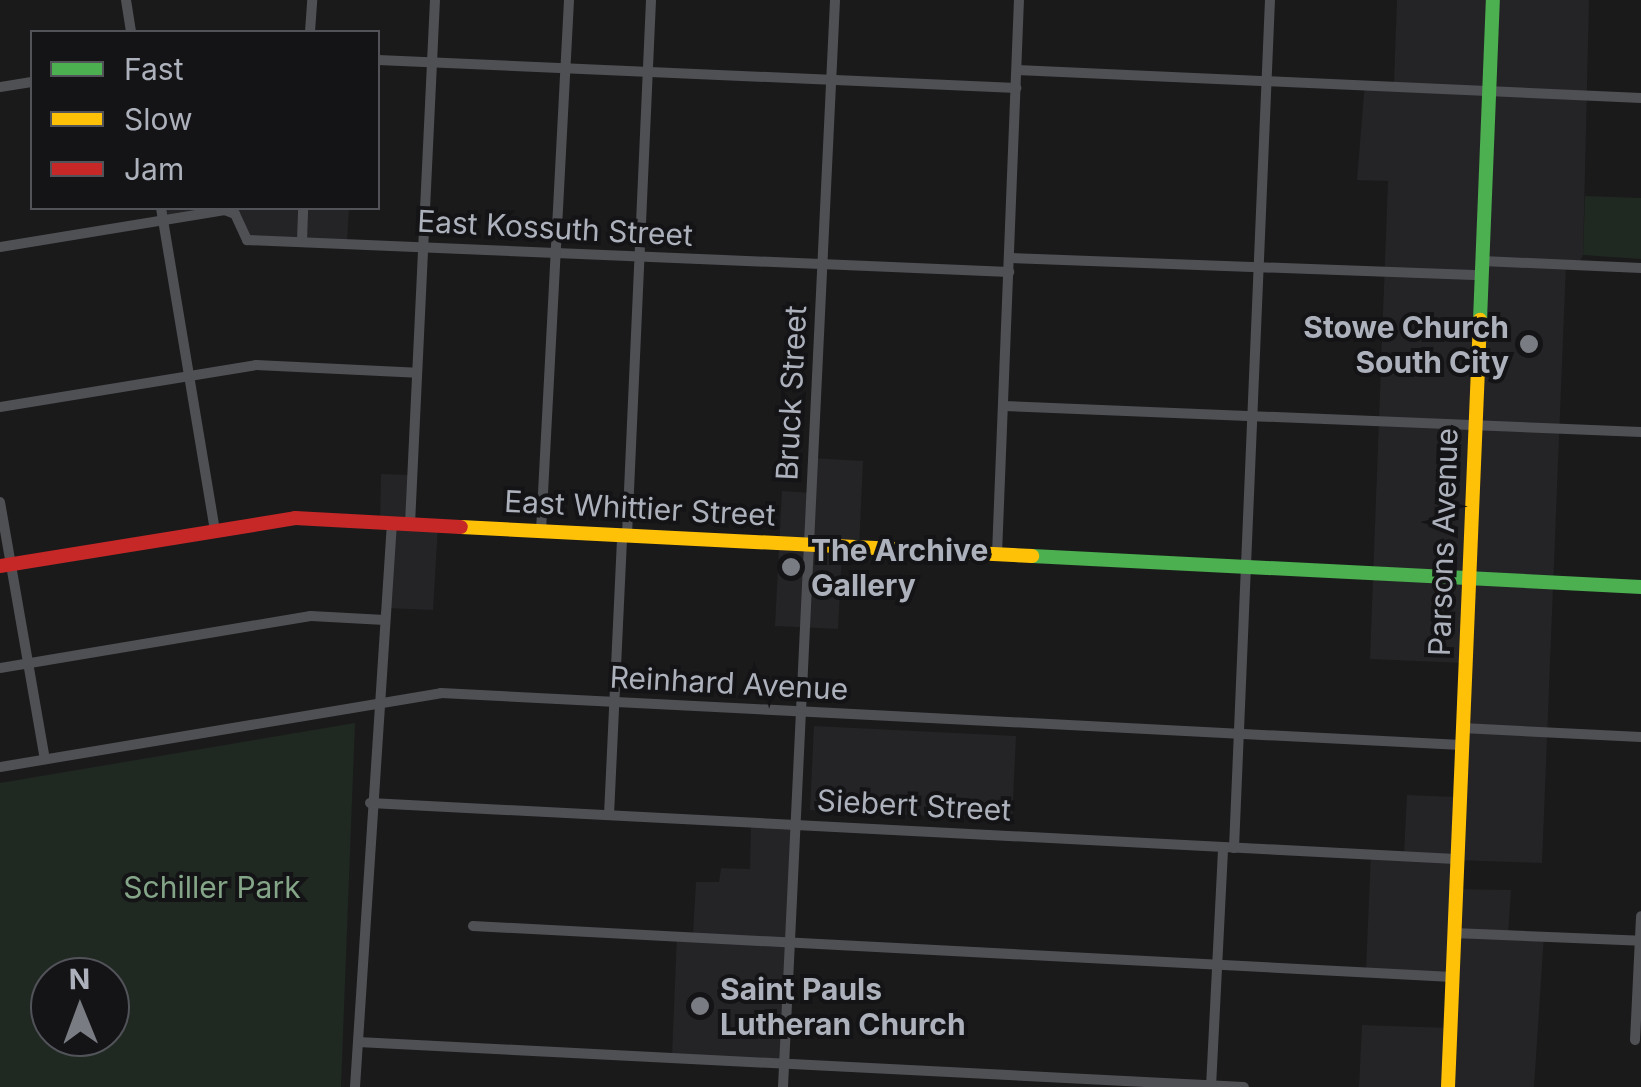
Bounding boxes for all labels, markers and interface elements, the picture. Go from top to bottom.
legend [30,30,380,210]
text: Fast [124,51,183,87]
text: Slow [124,101,193,137]
text: Jam [124,151,184,187]
street label: East Kossuth Street [416,203,694,253]
street label: Bruck Street [768,304,814,482]
place label: Stowe Church South City [1303,309,1509,380]
marker: Stowe Church South City [1518,333,1540,355]
street label: Parsons Avenue [1421,427,1465,657]
street label: East Whittier Street [503,483,777,533]
place label: The Archive Gallery [811,532,988,602]
marker: The Archive Gallery [780,556,802,578]
street label: Reinhard Avenue [609,659,849,707]
street label: Siebert Street [816,782,1012,828]
park label: Schiller Park [123,869,301,905]
north arrow [30,957,130,1057]
text: N [69,962,90,996]
place label: Saint Pauls Lutheran Church [720,971,966,1042]
marker: Saint Pauls Lutheran Church [689,995,711,1017]

